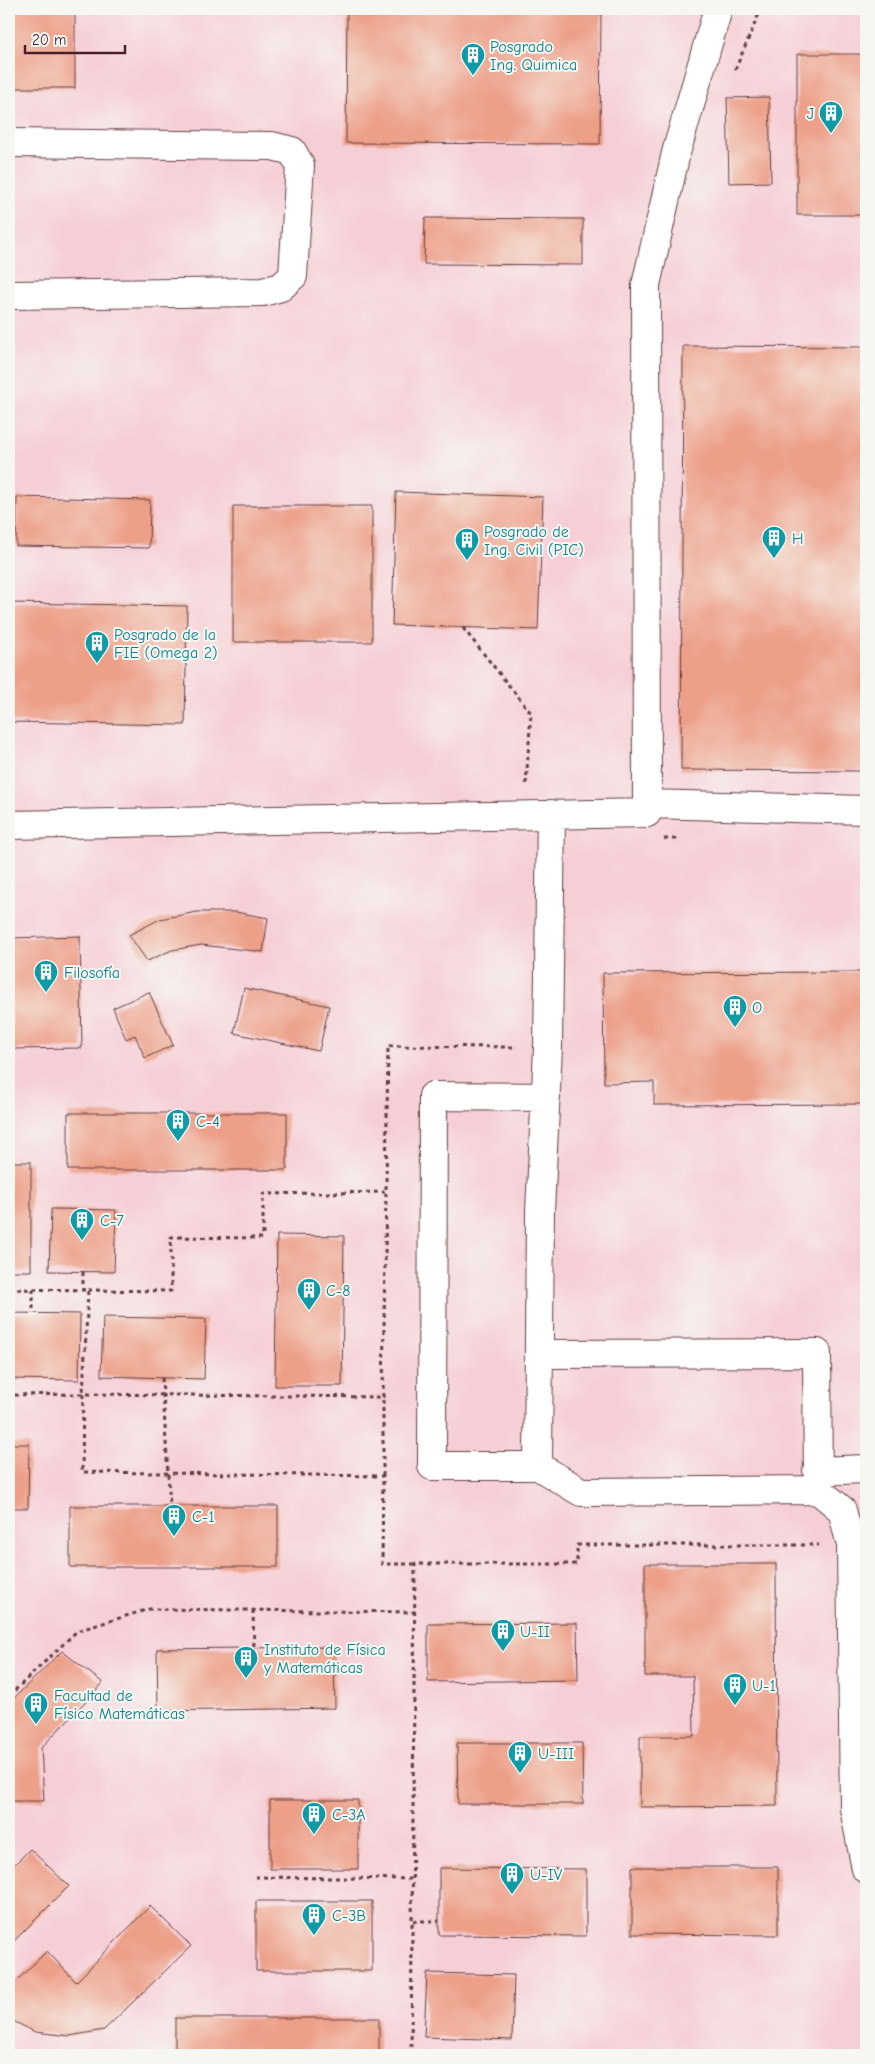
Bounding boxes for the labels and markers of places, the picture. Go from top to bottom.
place label: Posgrado Ing. Quimica [490,38,577,74]
building icon: Posgrado Ing. Quimica [460,42,486,76]
building icon: J [818,100,844,134]
place label: J [807,105,814,123]
place label: Posgrado de Ing. Civil (PIC) [484,523,584,559]
building icon: H [761,525,787,559]
building icon: Posgrado de Ing. Civil (PIC) [454,527,480,561]
place label: H [792,530,804,548]
place label: Posgrado de la FIE (Omega 2) [114,626,218,662]
building icon: Posgrado de la FIE (Omega 2) [84,630,110,664]
building icon: Filosofía [33,959,59,993]
place label: Filosofía [64,964,120,982]
building icon: O [722,994,748,1028]
place label: O [752,999,762,1017]
building icon: C-4 [165,1108,191,1142]
place label: C-4 [196,1113,220,1131]
building icon: C-7 [69,1207,95,1241]
place label: C-7 [100,1212,124,1230]
building icon: C-8 [296,1277,322,1311]
place label: C-8 [326,1282,350,1300]
building icon: C-1 [161,1503,187,1537]
place label: C-1 [192,1508,215,1526]
building icon: U-II [490,1618,516,1652]
place label: U-II [520,1623,550,1641]
place label: Instituto de Física y Matemáticas [263,1641,386,1677]
building icon: Instituto de Física y Matemáticas [233,1645,259,1679]
building icon: U-1 [722,1672,748,1706]
place label: U-1 [752,1677,776,1695]
place label: Facultad de Físico Matemáticas [54,1687,185,1723]
building icon: Facultad de Físico Matemáticas [23,1691,49,1725]
building icon: U-III [507,1740,533,1774]
place label: U-III [538,1745,574,1763]
building icon: C-3A [301,1801,327,1835]
place label: C-3A [332,1806,366,1824]
building icon: U-IV [499,1861,525,1895]
place label: U-IV [530,1866,563,1884]
building icon: C-3B [301,1902,327,1936]
place label: C-3B [332,1907,366,1925]

